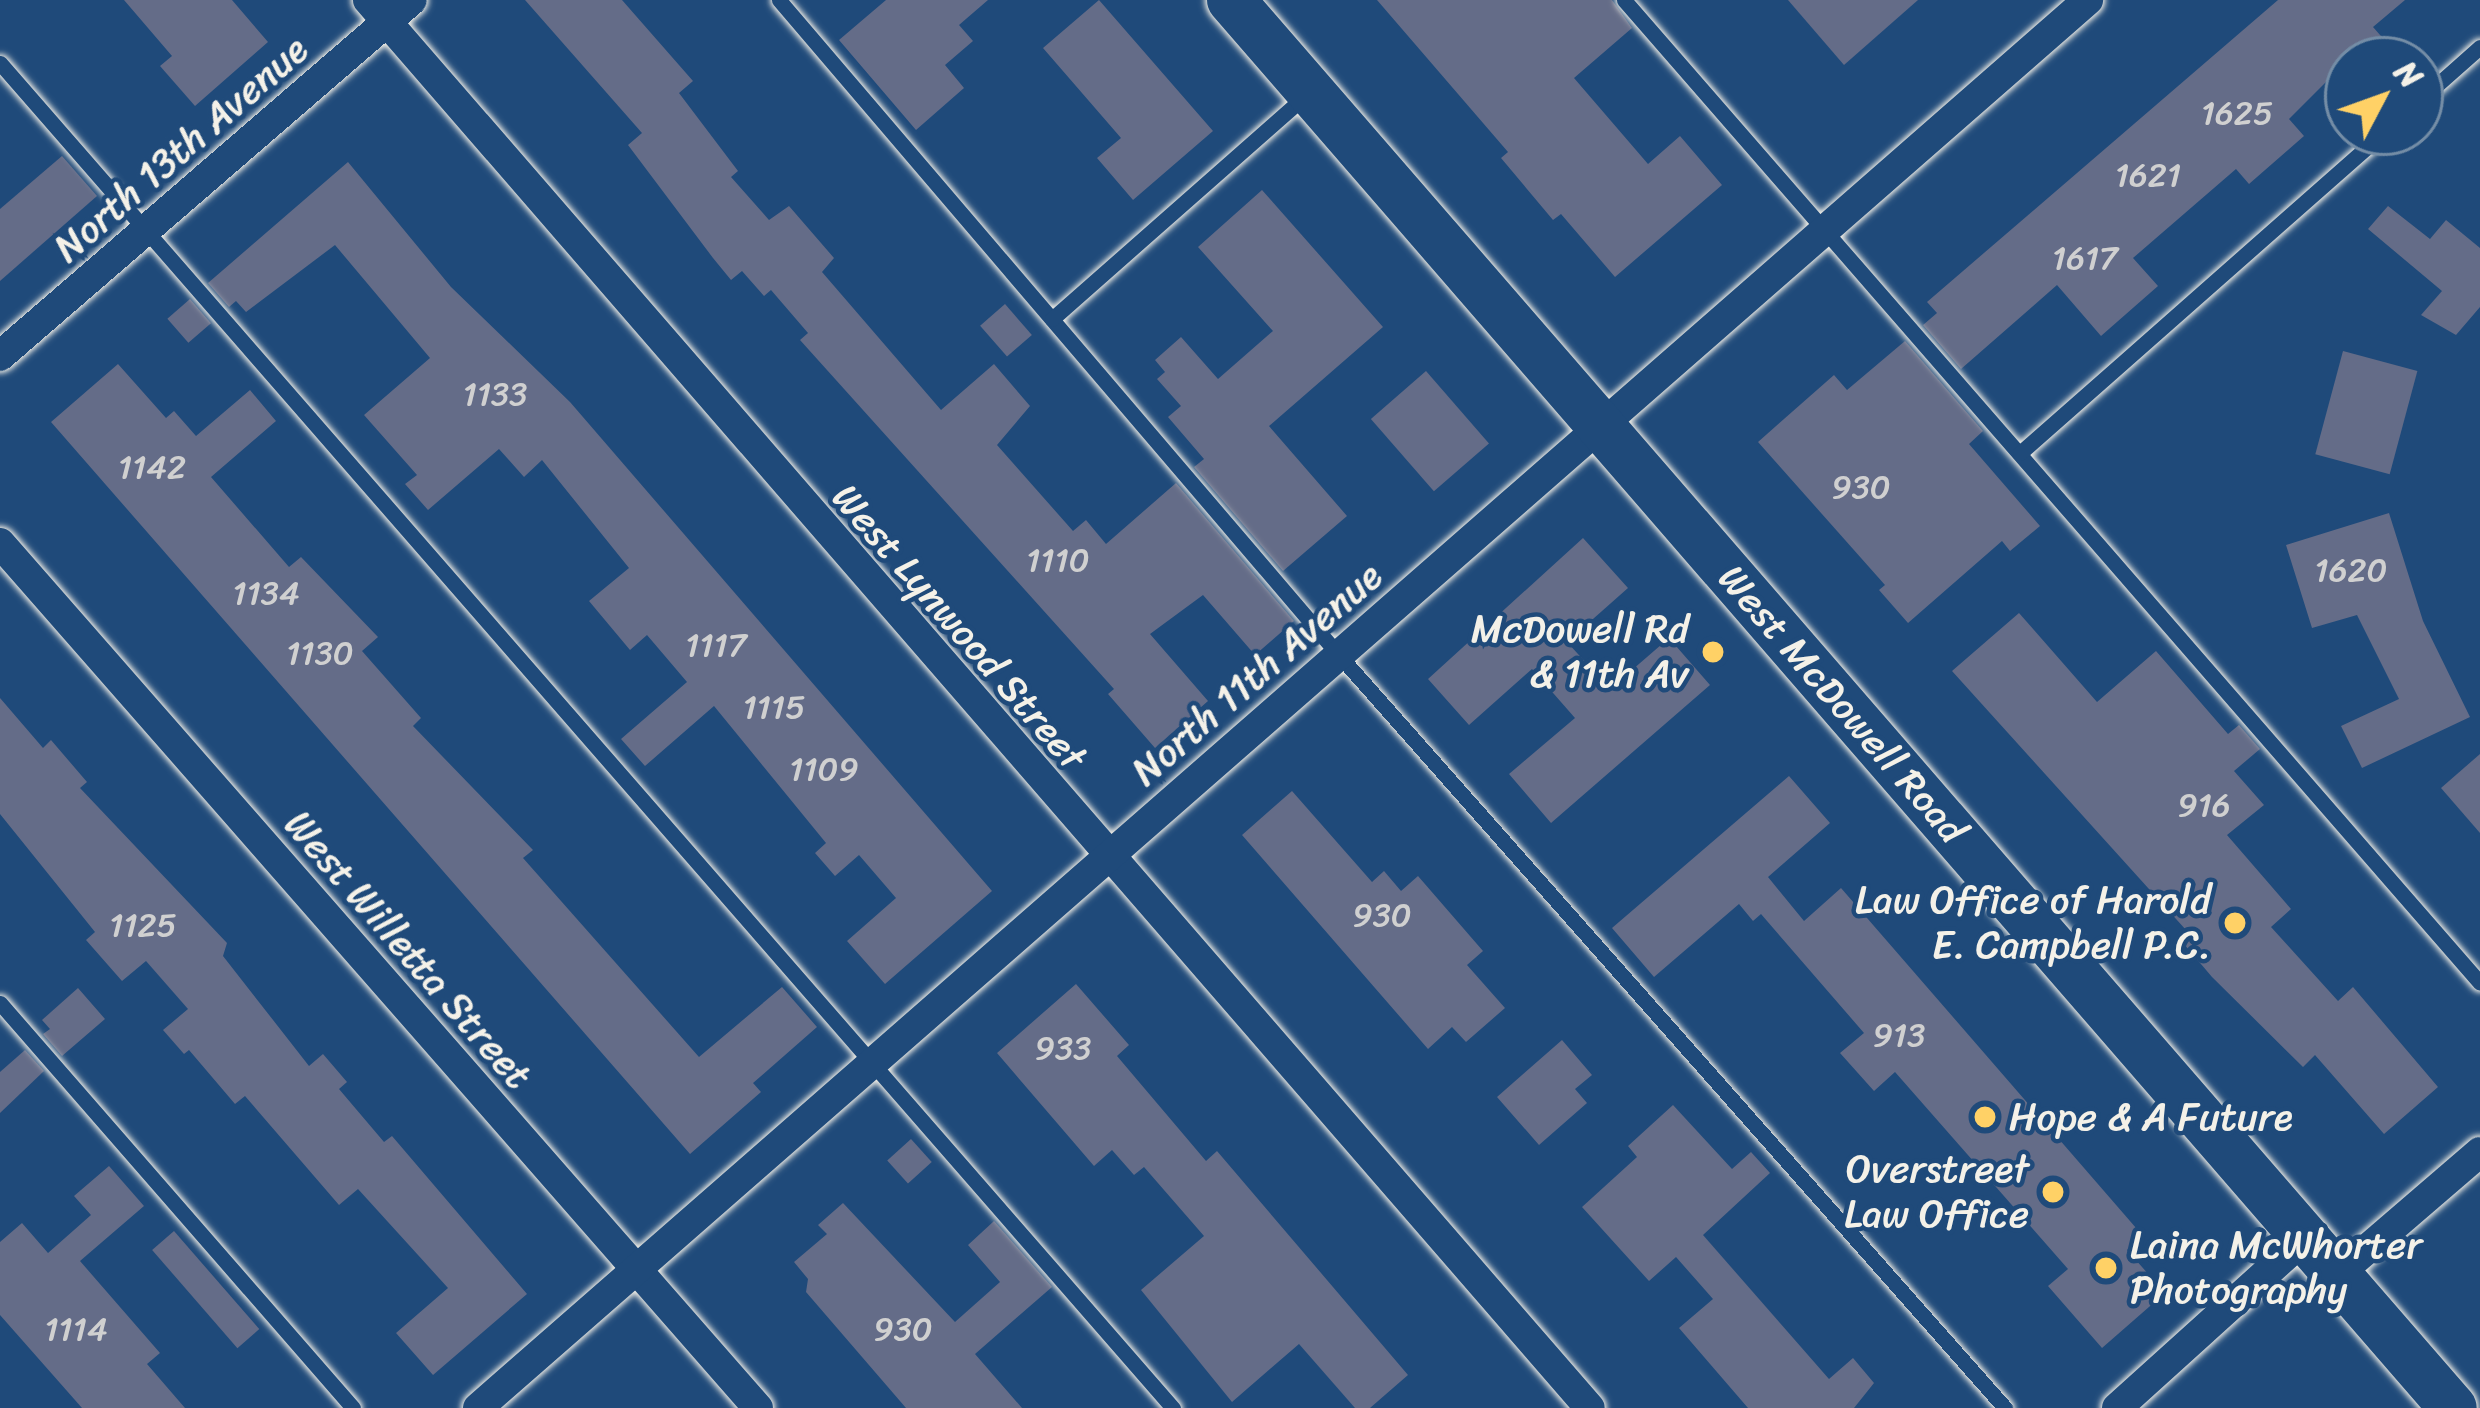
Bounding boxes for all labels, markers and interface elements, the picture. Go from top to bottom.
street label: North 13th Avenue [45,26,317,272]
north arrow [2324,36,2444,156]
text: N [2380,47,2438,102]
house number: 1625 [2201,94,2273,134]
house number: 1621 [2115,156,2181,196]
house number: 1617 [2052,239,2118,279]
house number: 1133 [463,375,527,415]
house number: 1142 [118,448,186,488]
house number: 930 [1831,468,1891,508]
street label: West Lynwood Street [822,474,1096,780]
house number: 1110 [1026,541,1090,581]
house number: 1620 [2315,551,2387,591]
street label: North 11th Avenue [1122,553,1392,795]
street label: West McDowell Road [1709,556,1975,852]
house number: 1134 [232,574,300,614]
place label: McDowell Rd & 11th Av [1471,607,1689,698]
house number: 1117 [685,626,747,666]
house number: 1130 [286,634,354,674]
marker: McDowell Rd & 11th Av [1700,639,1726,665]
house number: 1115 [743,688,805,728]
house number: 1109 [789,750,859,790]
house number: 916 [2177,786,2231,826]
street label: West Willetta Street [274,801,542,1099]
place label: Law Office of Harold E. Campbell P.C. [1854,878,2211,969]
house number: 930 [1352,896,1412,936]
house number: 1125 [109,906,177,946]
marker: Law Office of Harold E. Campbell P.C. [2222,910,2248,936]
house number: 913 [1873,1016,1925,1056]
house number: 933 [1035,1029,1091,1069]
place label: Hope & A Future [2009,1094,2293,1140]
marker: Hope & A Future [1972,1104,1998,1130]
place label: Overstreet Law Office [1844,1147,2029,1238]
marker: Overstreet Law Office [2040,1179,2066,1205]
place label: Laina McWhorter Photography [2130,1223,2420,1314]
marker: Laina McWhorter Photography [2093,1255,2119,1281]
house number: 1114 [44,1310,108,1350]
house number: 930 [873,1310,933,1350]

